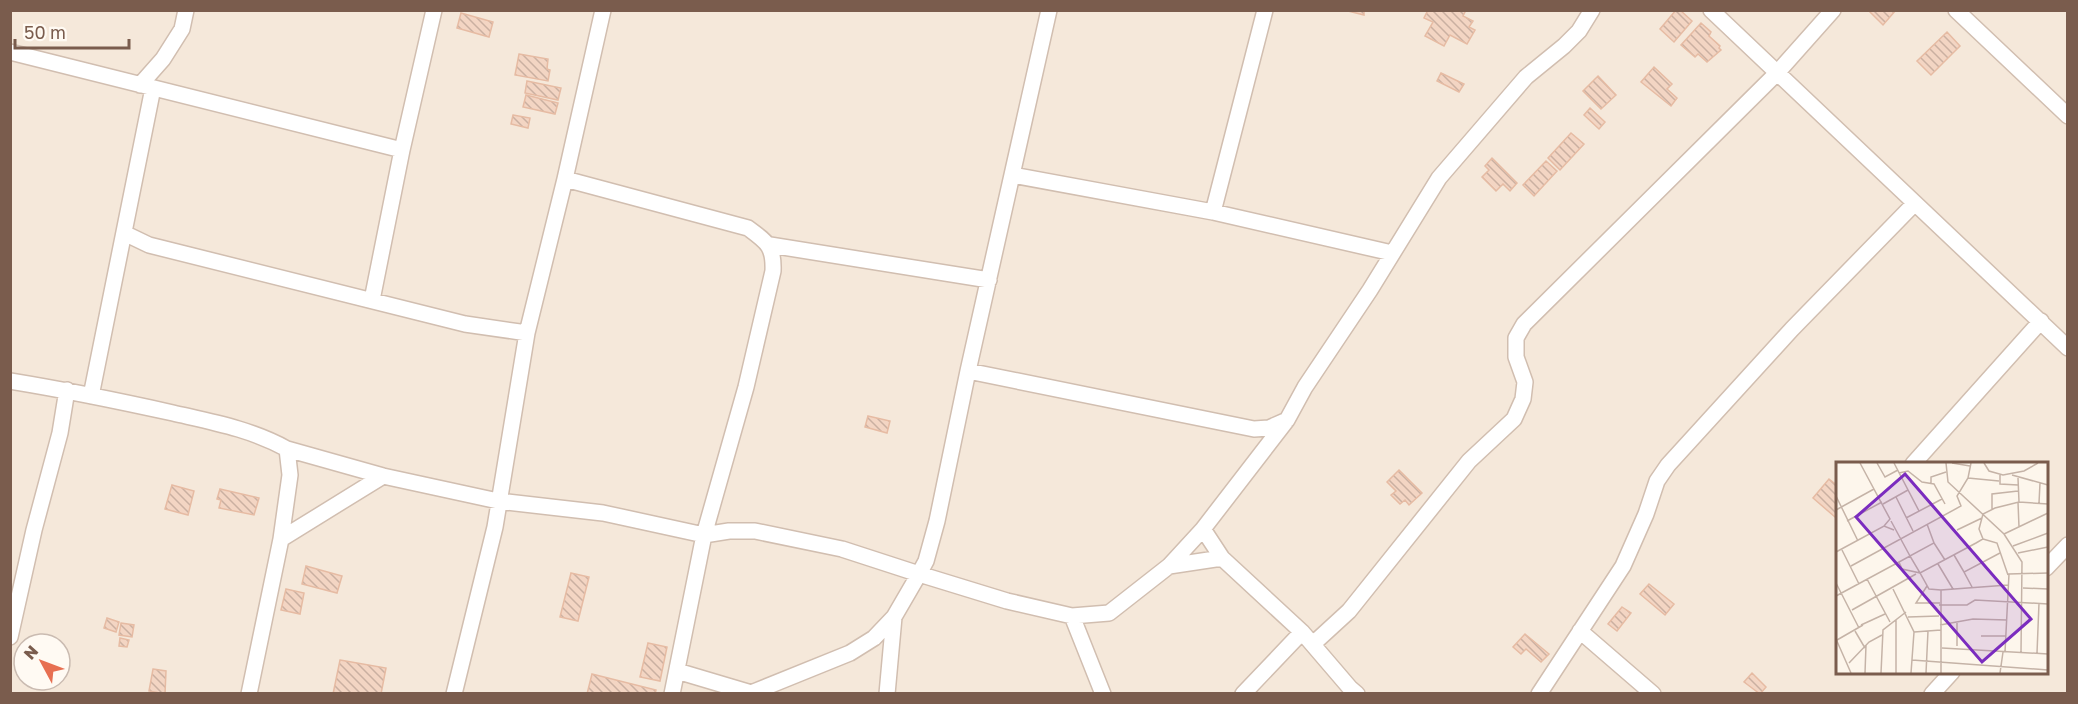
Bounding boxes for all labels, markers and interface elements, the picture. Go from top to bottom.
scale bar [15,12,129,50]
text: 50 m [24,21,66,43]
inset map [1836,462,2048,674]
north arrow [12,632,72,692]
text: N [19,641,42,663]

